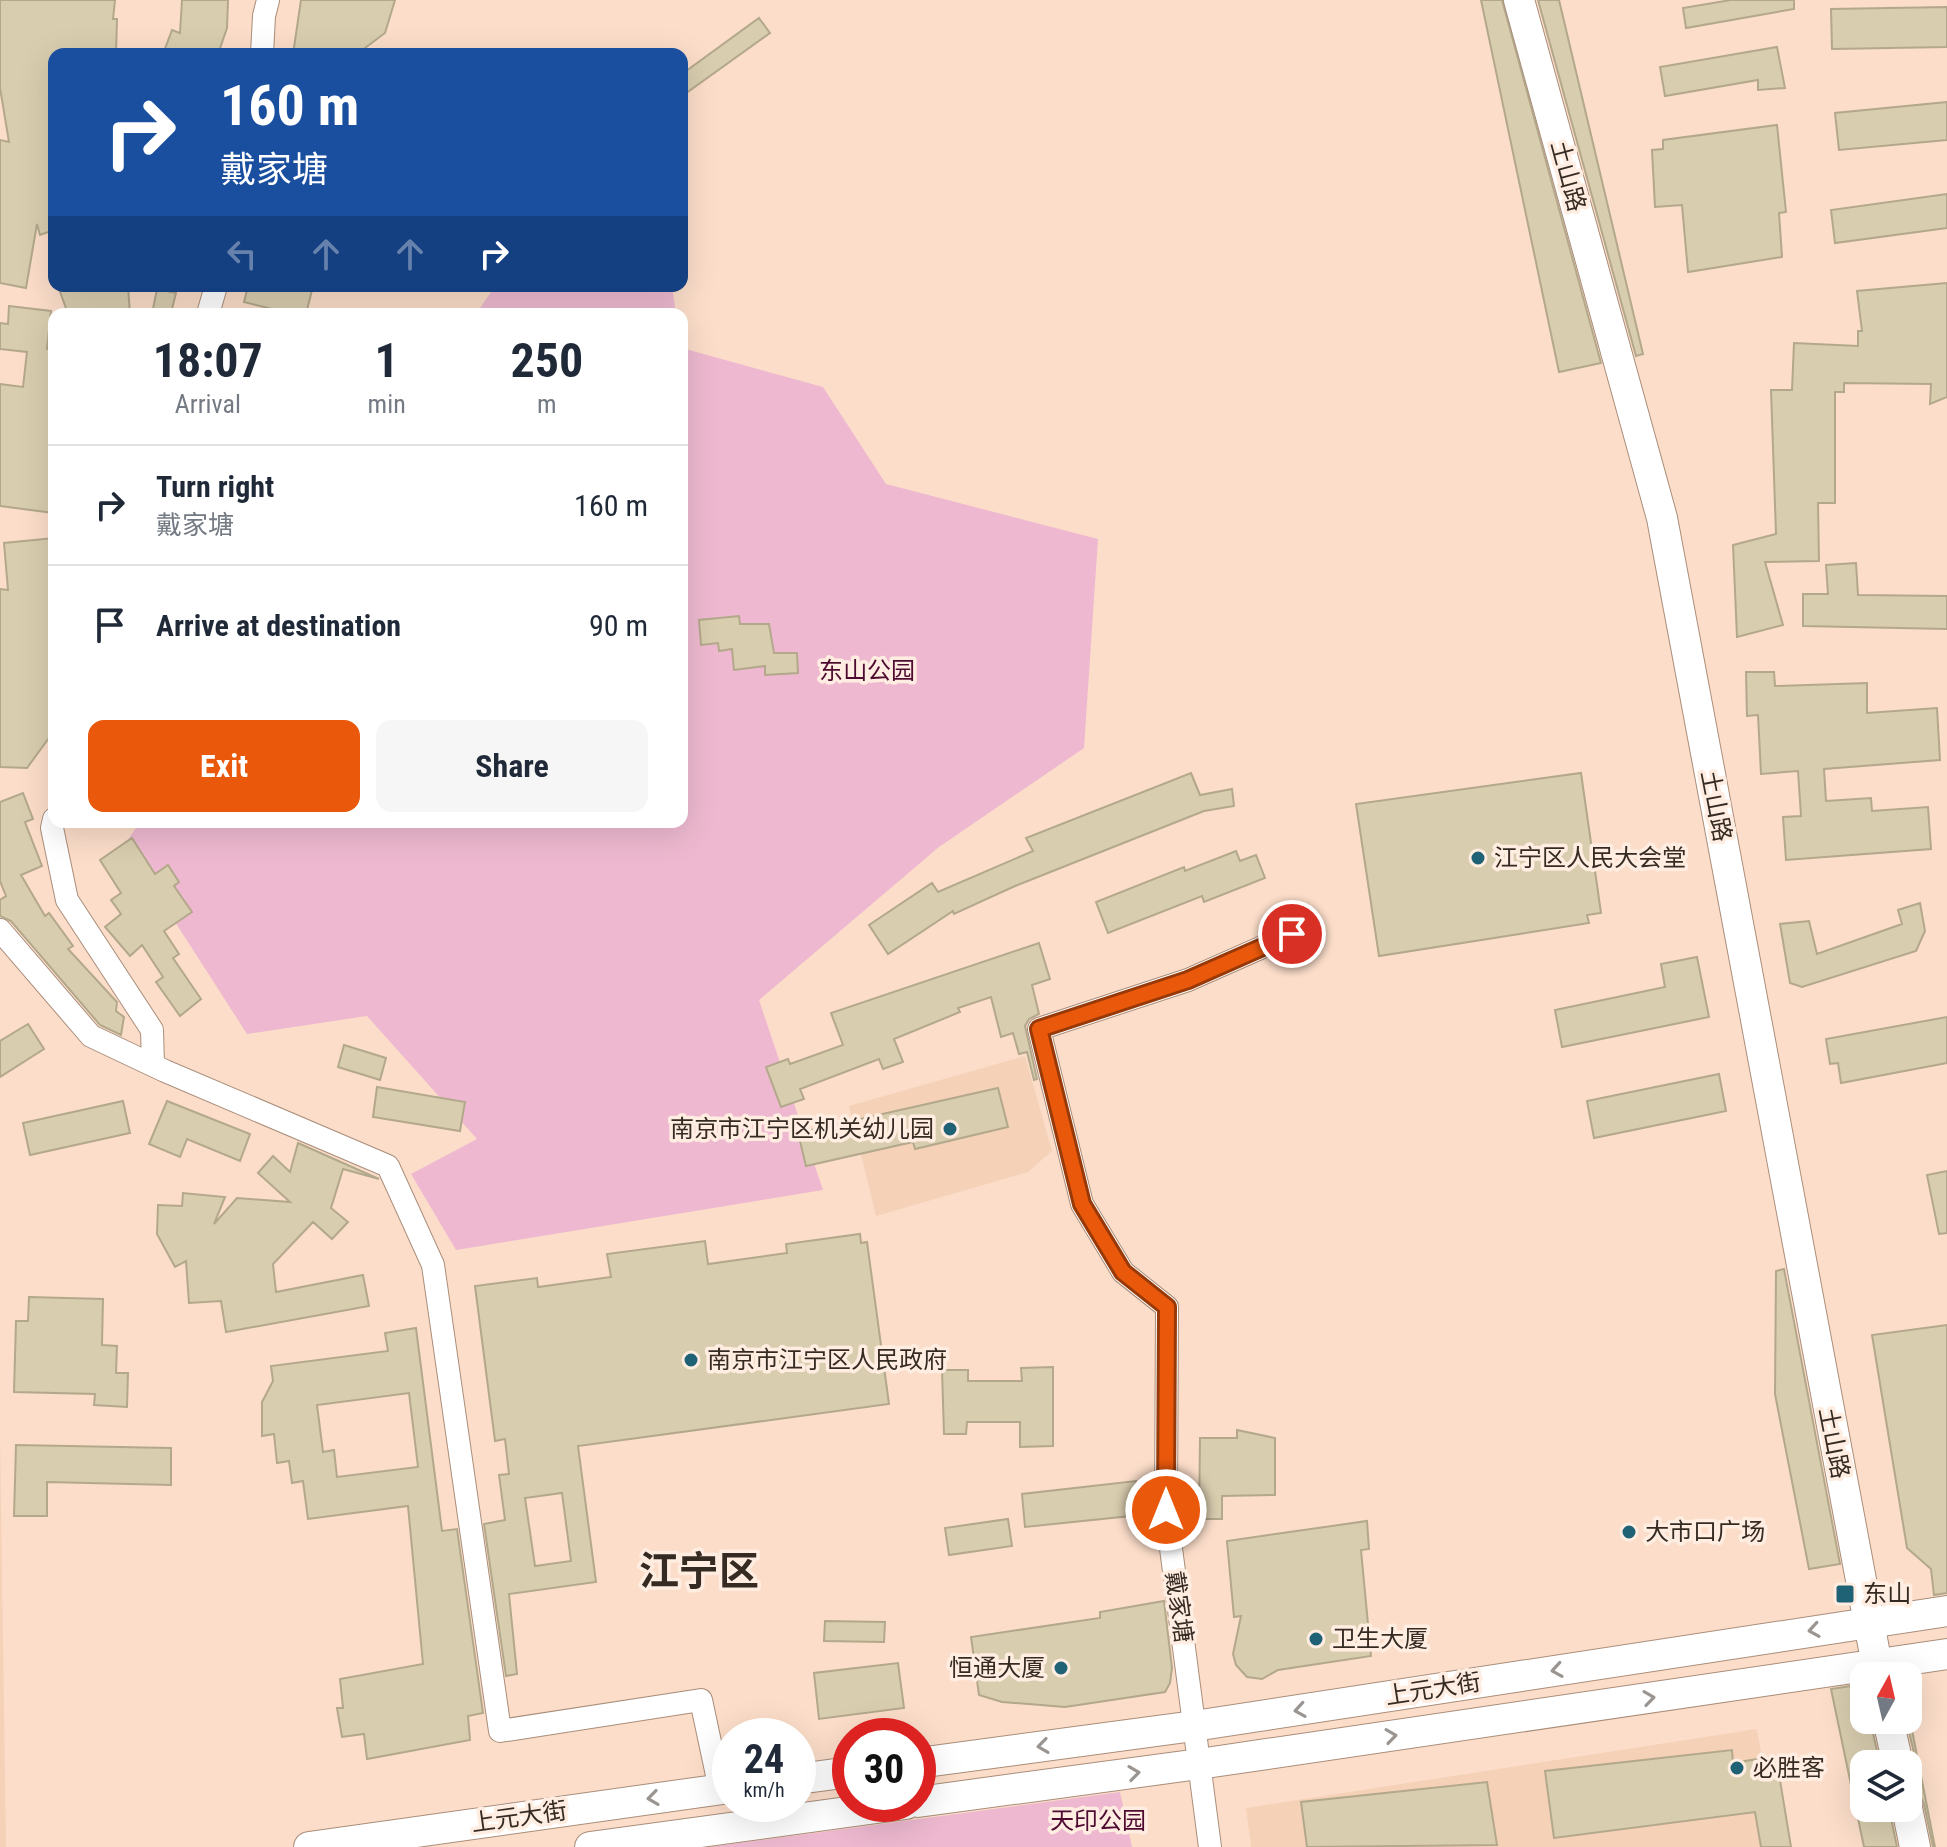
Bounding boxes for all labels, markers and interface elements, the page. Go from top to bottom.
text: 160 m [220,73,359,139]
icon: right [88,80,192,184]
street label: 土山路 [1545,138,1591,214]
text: 戴家塘 [220,149,328,191]
icon: left [220,232,264,276]
icon: ahead [304,232,348,276]
icon: ahead [388,232,432,276]
icon: right [472,232,516,276]
text: 18:07 [153,332,263,389]
text: 1 [375,332,399,389]
text: 250 [510,332,583,389]
text: Arrival [175,389,241,419]
text: min [368,389,406,419]
text: m [537,389,557,419]
text: Turn right [156,469,274,504]
icon: right [88,483,132,527]
text: 160 m [574,488,648,523]
text: 戴家塘 [156,510,234,540]
icon: arrive [88,603,132,647]
text: Arrive at destination [156,608,401,643]
text: 90 m [589,608,648,643]
park label: 东山公园 [819,657,915,685]
button: Exit [88,720,360,812]
button: Share [376,720,648,812]
street label: 土山路 [1695,768,1737,844]
place label: 江宁区人民大会堂 [1494,844,1686,872]
marker: 江宁区人民大会堂 [1469,849,1487,867]
pin [1258,900,1326,968]
icon: arrive [1270,912,1314,956]
place label: 南京市江宁区机关幼儿园 [670,1115,934,1143]
marker: 南京市江宁区机关幼儿园 [941,1120,959,1138]
place label: 南京市江宁区人民政府 [707,1346,947,1374]
marker: 南京市江宁区人民政府 [682,1351,700,1369]
street label: 土山路 [1813,1405,1855,1481]
position arrow [1124,1468,1208,1552]
place label: 大市口广场 [1645,1518,1765,1546]
marker: 大市口广场 [1620,1523,1638,1541]
district label: 江宁区 [639,1548,759,1595]
street label: 戴家塘 [1160,1569,1198,1645]
place label: 东山 [1863,1580,1911,1608]
marker: 东山 [1834,1583,1856,1605]
one-way arrow [1808,1621,1821,1638]
place label: 卫生大厦 [1332,1625,1428,1653]
marker: 卫生大厦 [1307,1630,1325,1648]
place label: 恒通大厦 [949,1654,1045,1682]
marker: 恒通大厦 [1052,1659,1070,1677]
one-way arrow [1551,1661,1564,1678]
north arrow [1850,1662,1922,1734]
map controls [1850,1662,1922,1822]
street label: 上元大街 [1383,1668,1483,1710]
one-way arrow [1642,1690,1655,1707]
one-way arrow [1294,1700,1307,1717]
speed limit sign: 30 [832,1718,936,1822]
one-way arrow [1385,1728,1398,1745]
text: 24 [744,1736,784,1783]
one-way arrow [1036,1737,1050,1754]
button: layers [1850,1750,1922,1822]
place label: 必胜客 [1753,1754,1825,1782]
marker: 必胜客 [1728,1759,1746,1777]
one-way arrow [1127,1765,1141,1782]
text: km/h [743,1778,785,1802]
one-way arrow [646,1790,659,1807]
street label: 上元大街 [470,1796,568,1838]
park label: 天印公园 [1050,1807,1146,1835]

